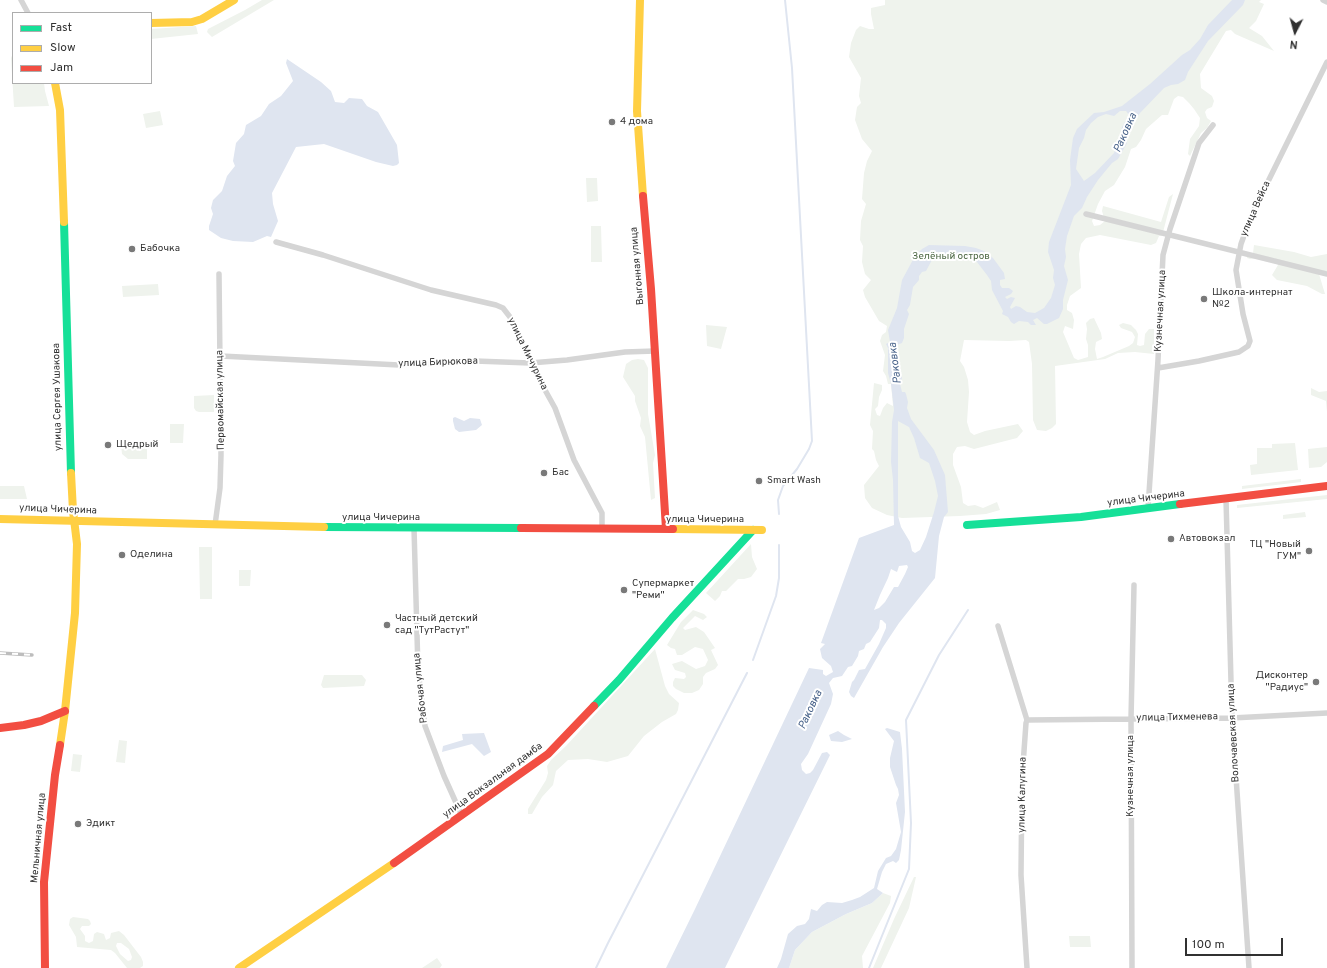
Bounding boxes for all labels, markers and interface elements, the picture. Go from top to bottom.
legend [12,12,152,84]
north arrow [1275,12,1315,52]
text: Fast [50,20,72,36]
text: N [1289,37,1298,51]
text: Slow [50,40,76,56]
text: Jam [50,60,73,76]
water label: Раковка [1111,111,1141,155]
place label: 4 дома [620,116,653,128]
marker: 4 дома [607,117,617,127]
street label: улица Вейса [1238,179,1274,239]
street label: Выгонная улица [629,226,647,306]
place label: Бабочка [140,243,180,255]
marker: Бабочка [127,244,137,254]
park label: Зелёный остров [912,251,990,263]
street label: Кузнечная улица [1153,270,1169,352]
place label: Школа-интернат №2 [1212,287,1293,310]
marker: Школа-интернат №2 [1199,294,1209,304]
street label: улица Мичурина [504,316,550,392]
water label: Раковка [887,342,905,384]
street label: улица Сергея Ушакова [51,343,65,451]
street label: Первомайская улица [214,350,228,450]
street label: улица Бирюкова [398,356,478,370]
place label: Щедрый [116,439,158,451]
marker: Щедрый [103,440,113,450]
place label: Бас [552,467,569,479]
marker: Бас [539,468,549,478]
place label: Smart Wash [767,475,821,487]
marker: Smart Wash [754,476,764,486]
street label: улица Чичерина [1107,488,1185,510]
street label: улица Чичерина [19,503,97,517]
street label: улица Чичерина [342,512,420,524]
street label: улица Чичерина [666,514,744,526]
place label: Автовокзал [1179,533,1235,545]
marker: Автовокзал [1166,534,1176,544]
place label: ТЦ "Новый ГУМ" [1250,539,1301,562]
marker: ТЦ "Новый ГУМ" [1304,546,1314,556]
place label: Оделина [130,549,173,561]
marker: Оделина [117,550,127,560]
place label: Супермаркет "Реми" [632,578,694,602]
marker: Супермаркет "Реми" [619,585,629,595]
place label: Частный детский сад "ТутРастут" [395,613,478,636]
marker: Частный детский сад "ТутРастут" [382,620,392,630]
street label: Рабочая улица [411,652,431,724]
place label: Дисконтер "Радиус" [1256,670,1308,694]
marker: Дисконтер "Радиус" [1311,677,1321,687]
street label: Волочаевская улица [1225,683,1243,783]
water label: Раковка [796,688,826,732]
street label: улица Тихменева [1136,711,1218,725]
street label: Кузнечная улица [1125,735,1137,817]
street label: улица Вокзальная дамба [441,741,545,821]
street label: улица Калугина [1016,757,1030,833]
street label: Мельничная улица [29,792,49,884]
place label: Эдикт [86,818,115,830]
marker: Эдикт [73,819,83,829]
scale bar [1187,930,1285,956]
text: 100 m [1192,937,1225,953]

